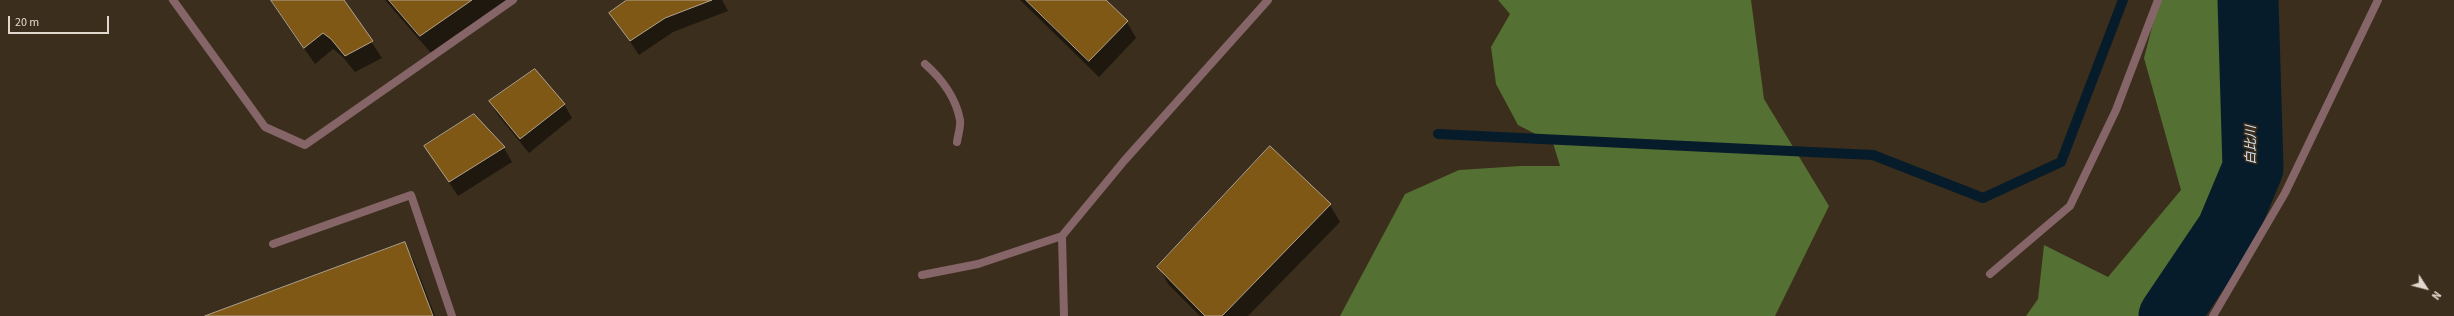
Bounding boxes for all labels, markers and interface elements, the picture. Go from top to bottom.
scale bar [10,8,111,34]
text: 20 m [15,14,39,31]
water label: 白比川 [2244,126,2260,164]
north arrow [2406,268,2446,308]
text: N [2428,288,2444,303]

